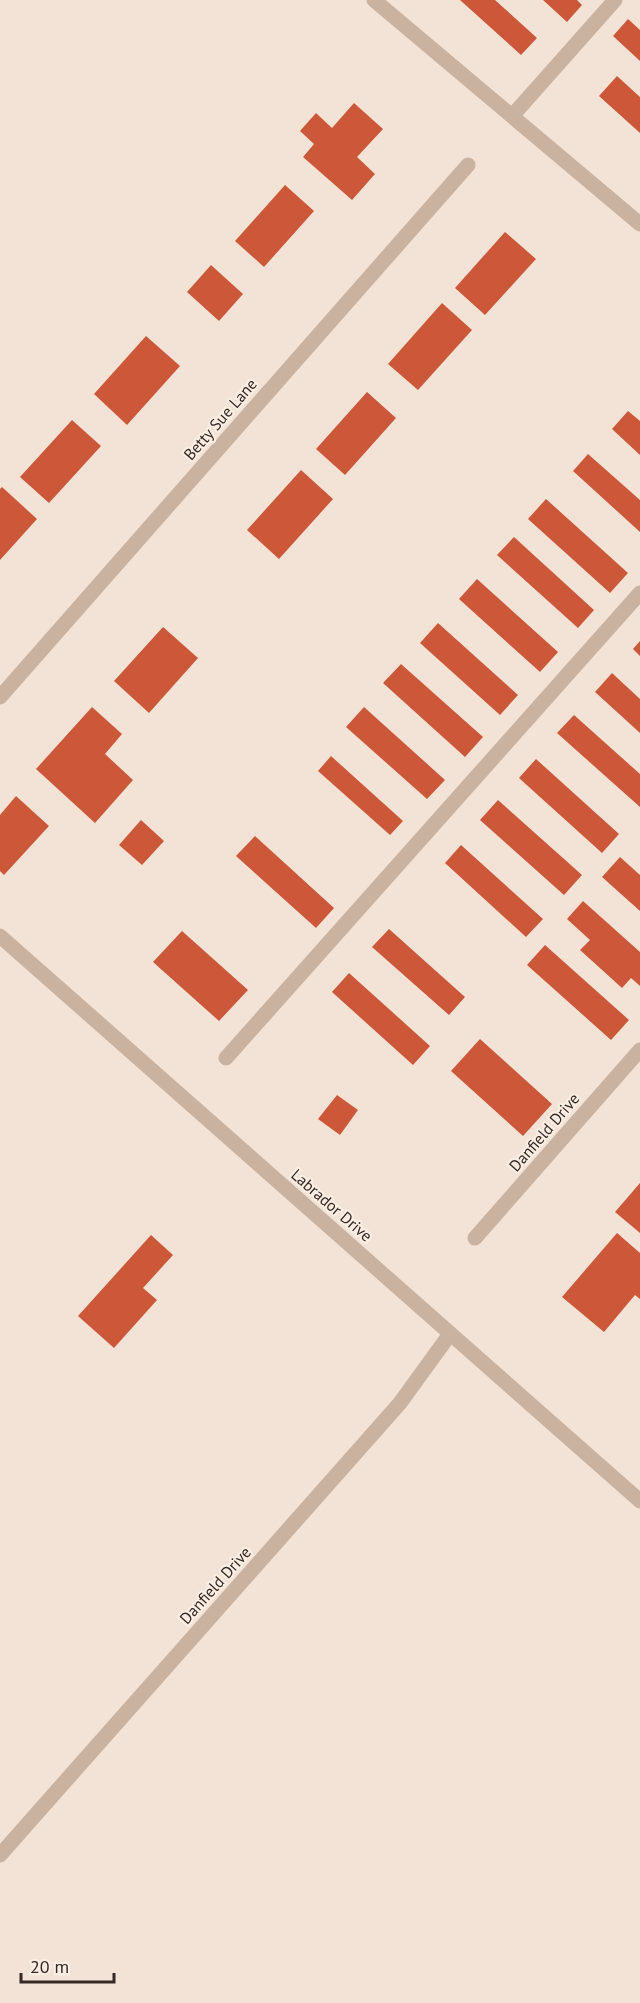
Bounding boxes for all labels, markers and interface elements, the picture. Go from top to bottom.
street label: Betty Sue Lane [179,374,261,464]
street label: Danfield Drive [505,1089,583,1175]
street label: Labrador Drive [287,1164,377,1246]
street label: Danfield Drive [175,1542,255,1628]
scale bar [21,1946,114,1984]
text: 20 m [30,1955,69,1978]

